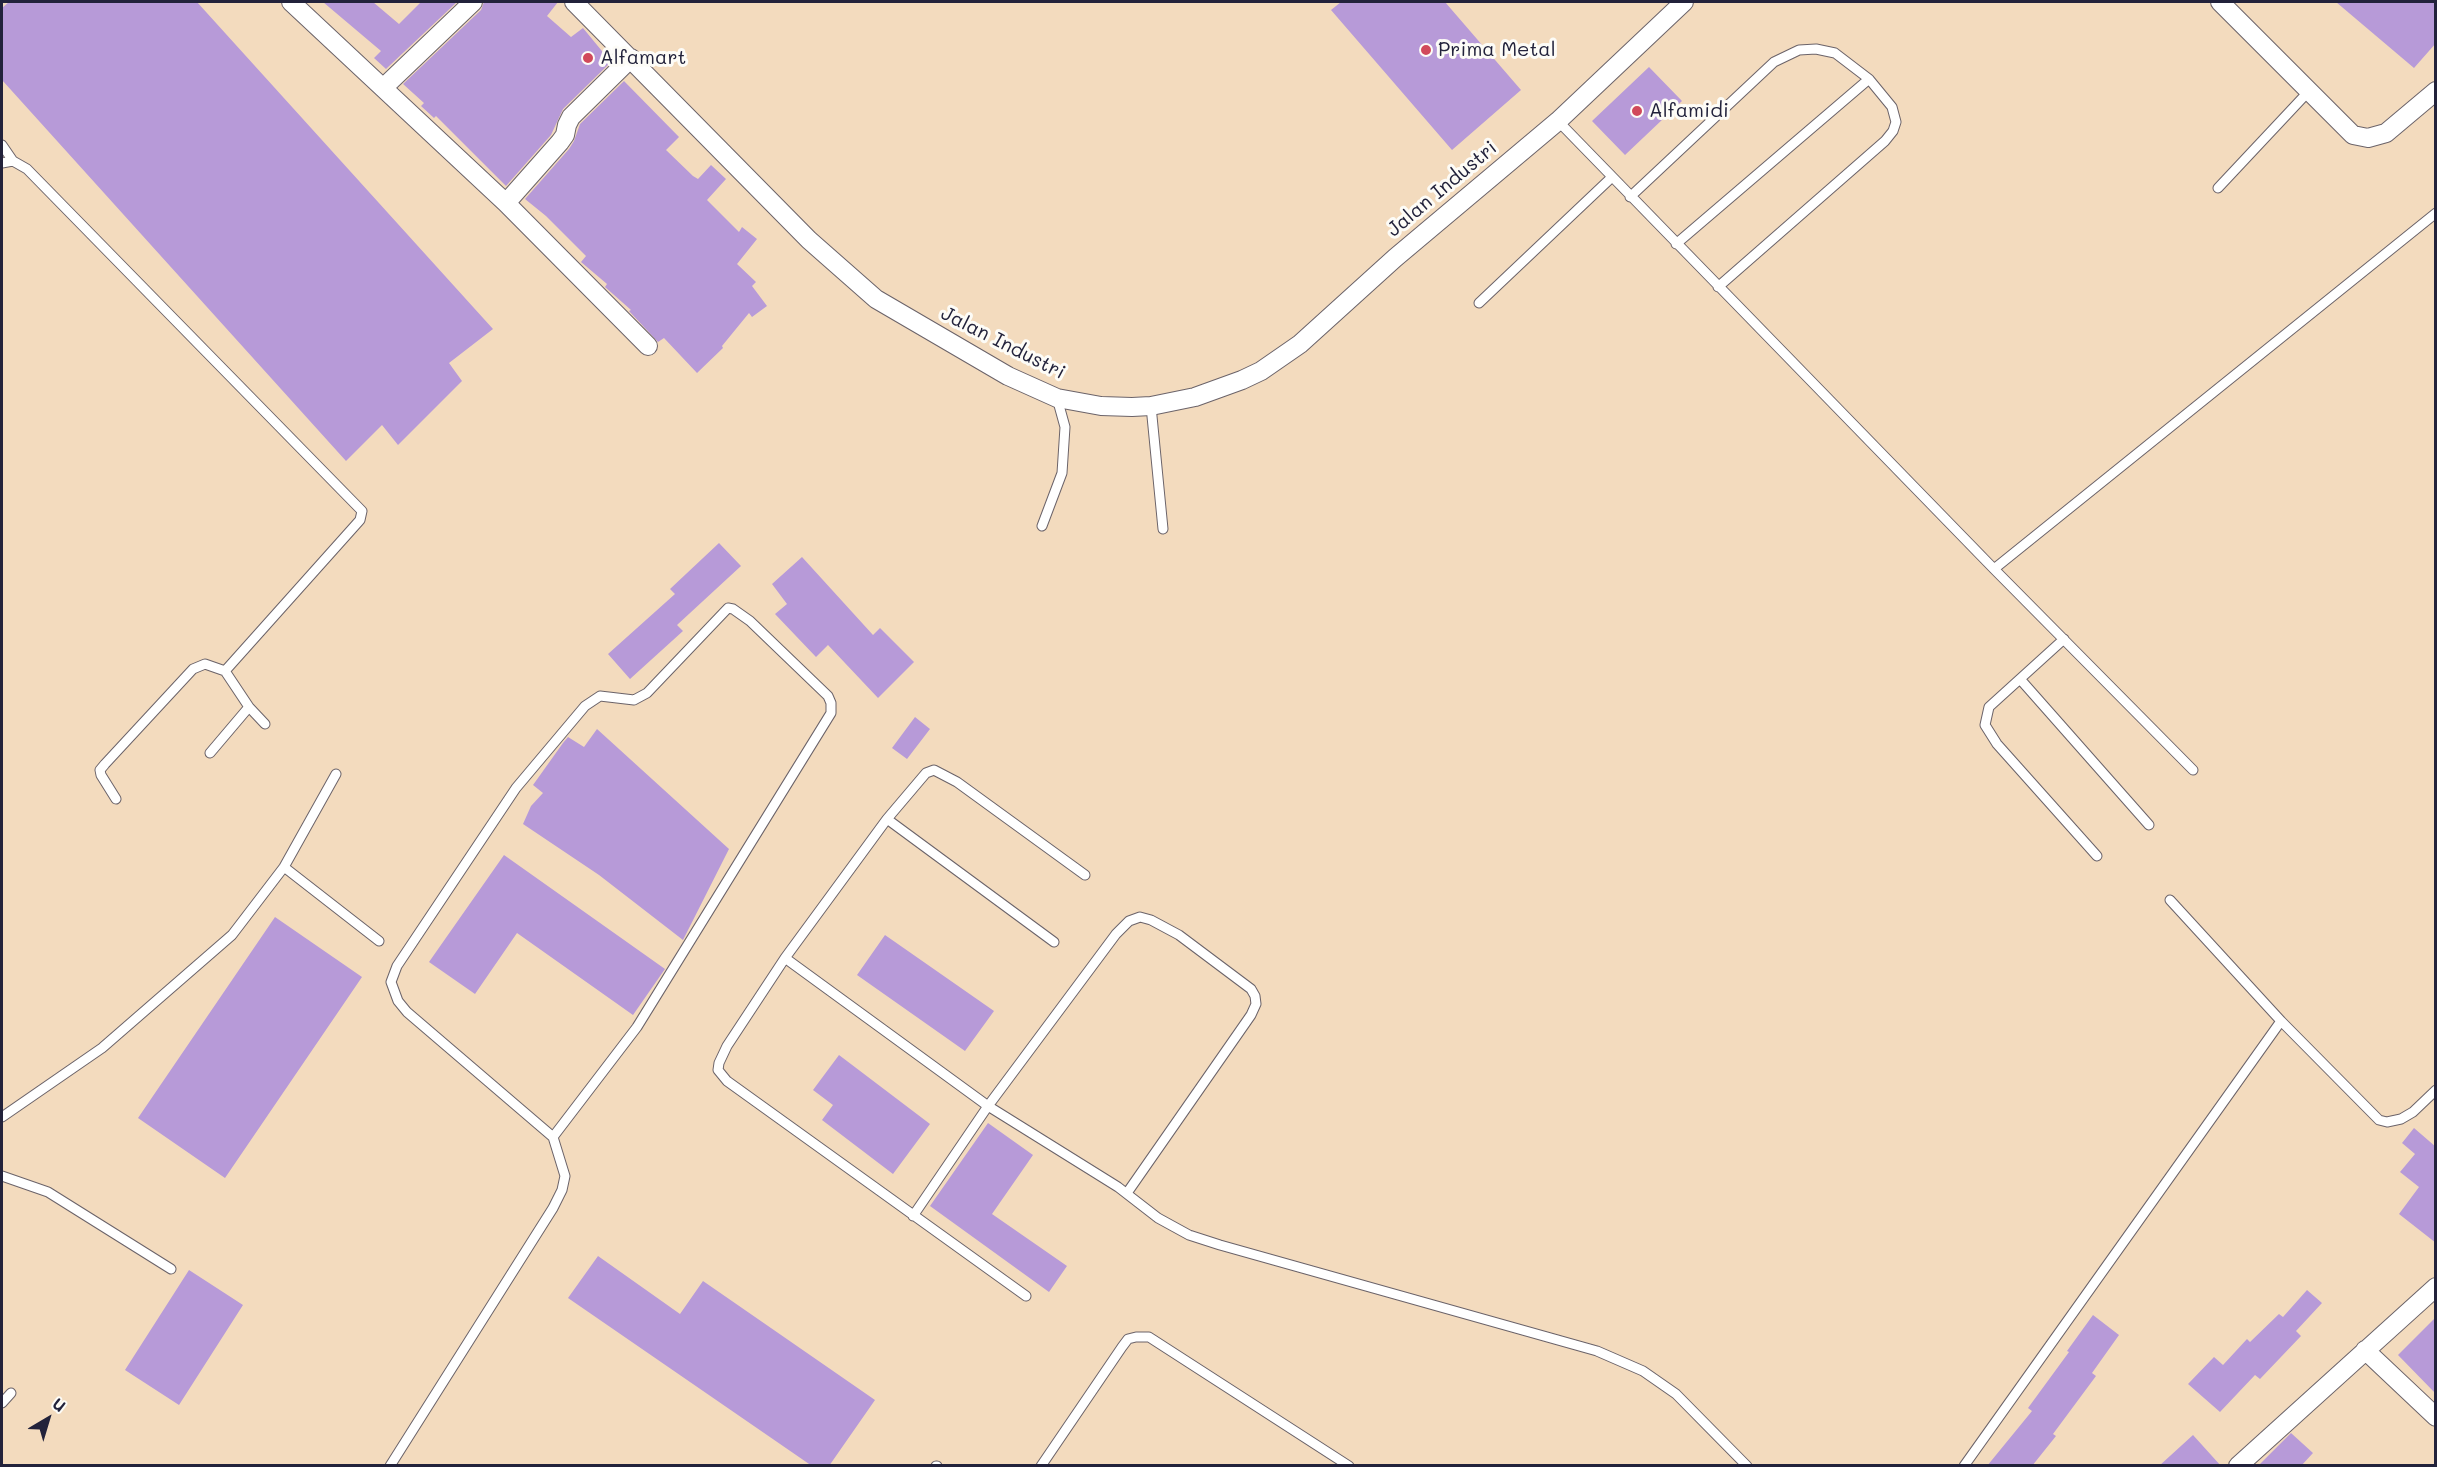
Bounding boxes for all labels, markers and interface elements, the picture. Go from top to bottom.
place label: Prima Metal [1438,38,1556,62]
marker: Prima Metal [1419,43,1433,57]
place label: Alfamart [600,46,686,70]
marker: Alfamart [581,51,595,65]
place label: Alfamidi [1649,99,1729,123]
marker: Alfamidi [1630,104,1644,118]
street label: Jalan Industri [1382,136,1502,242]
street label: Jalan Industri [937,301,1069,385]
north arrow [18,1389,78,1449]
text: U [48,1393,70,1416]

